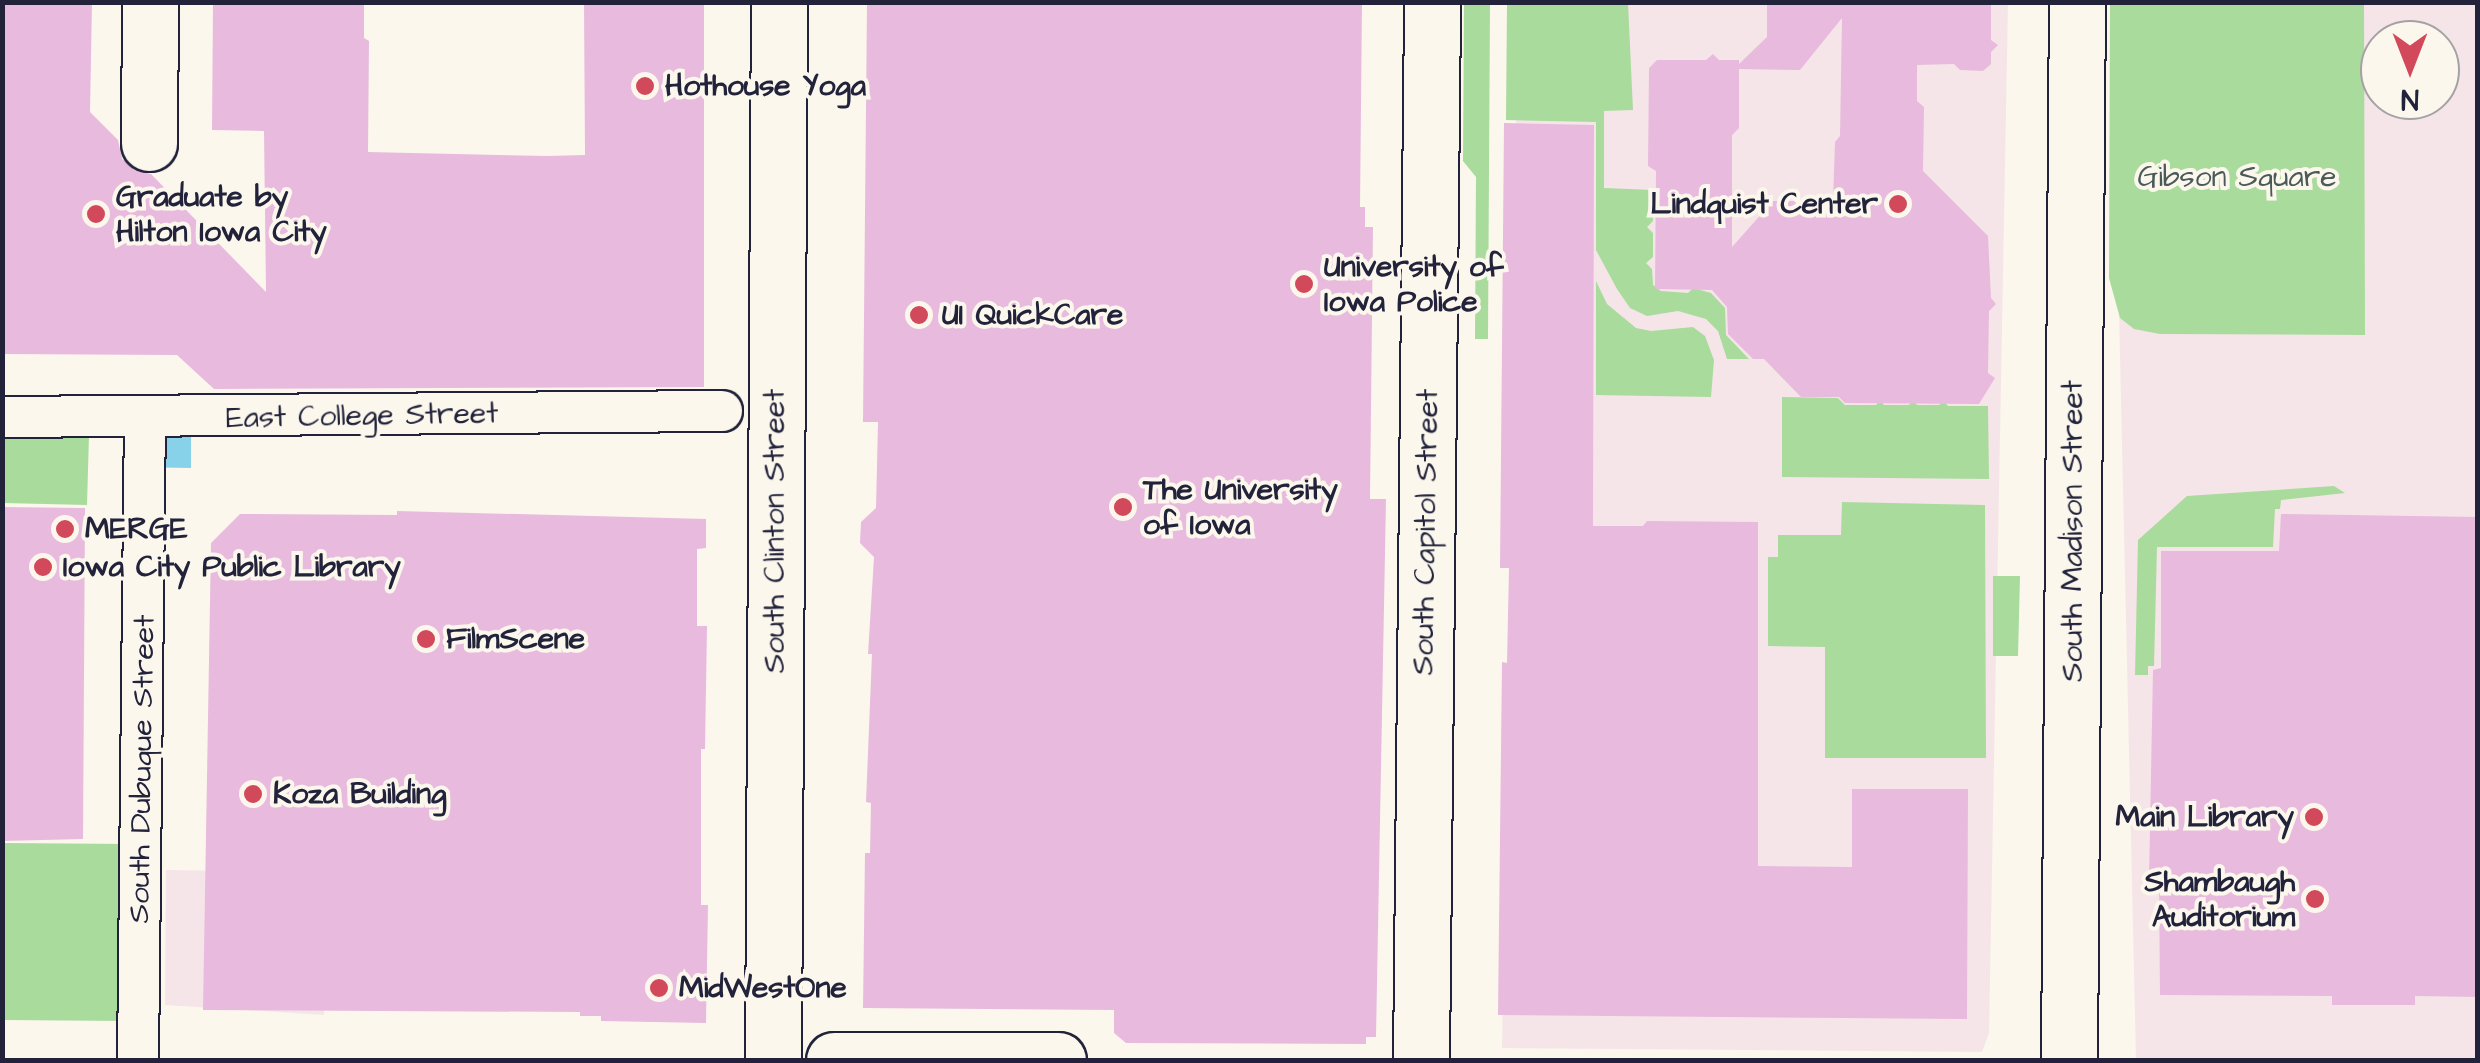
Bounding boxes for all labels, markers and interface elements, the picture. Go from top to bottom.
north arrow [2360,20,2460,120]
place label: Hothouse Yoga [665,68,866,104]
marker: Hothouse Yoga [634,75,656,97]
text: N [2401,79,2419,118]
park label: Gibson Square [2137,159,2337,195]
place label: Graduate by Hilton Iowa City [116,179,327,250]
place label: Lindquist Center [1651,186,1878,222]
marker: Lindquist Center [1887,193,1909,215]
marker: Graduate by Hilton Iowa City [85,203,107,225]
place label: University of Iowa Police [1324,249,1504,320]
marker: University of Iowa Police [1293,273,1315,295]
place label: UI QuickCare [942,297,1123,333]
marker: UI QuickCare [906,302,932,328]
street label: South Madison Street [2055,380,2091,682]
street label: South Clinton Street [757,389,793,673]
street label: South Capitol Street [1406,389,1446,675]
street label: East College Street [226,396,498,436]
place label: The University of Iowa [1143,472,1338,542]
marker: The University of Iowa [1112,496,1134,518]
place label: MERGE [85,511,187,547]
marker: MERGE [54,518,76,540]
place label: Iowa City Public Library [63,549,401,585]
marker: Iowa City Public Library [32,556,54,578]
street label: South Dubuque Street [121,614,163,924]
place label: FilmScene [446,621,585,657]
marker: FilmScene [415,628,437,650]
place label: Koza Building [273,776,446,812]
marker: Koza Building [242,783,264,805]
place label: Main Library [2115,799,2294,835]
marker: Main Library [2303,806,2325,828]
place label: Shambaugh Auditorium [2145,864,2295,934]
marker: Shambaugh Auditorium [2304,888,2326,910]
place label: MidWestOne [679,970,847,1006]
marker: MidWestOne [648,977,670,999]

